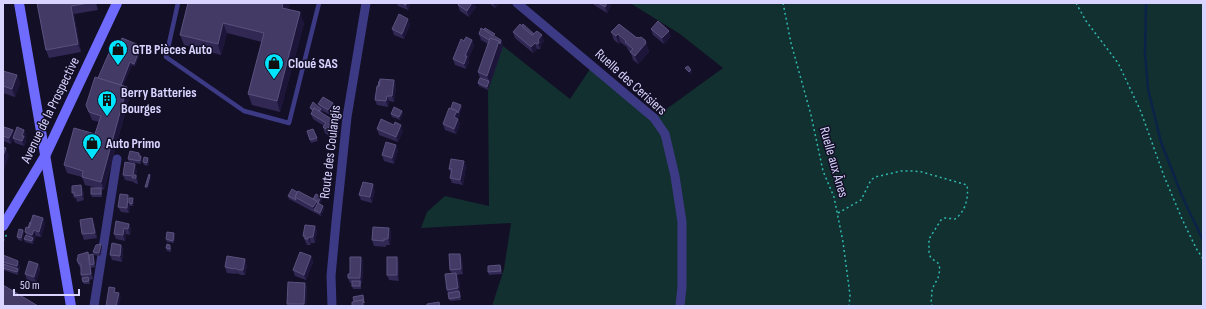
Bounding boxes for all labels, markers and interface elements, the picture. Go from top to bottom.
shop icon: GTB Pièces Auto [107,38,129,66]
place label: GTB Pièces Auto [132,41,212,58]
street label: Ruelle des Cerisiers [592,45,670,119]
shop icon: Cloué SAS [263,52,285,80]
street label: Avenue de la Prospective [17,54,83,167]
place label: Cloué SAS [288,55,338,72]
place label: Berry Batteries Bourges [121,84,197,117]
building icon: Berry Batteries Bourges [96,89,118,117]
street label: Route des Coulangis [316,104,344,200]
street label: Ruelle aux Ânes [816,125,852,199]
shop icon: Auto Primo [81,132,103,160]
place label: Auto Primo [105,135,160,152]
scale bar [14,271,79,297]
text: 50 m [20,278,40,293]

